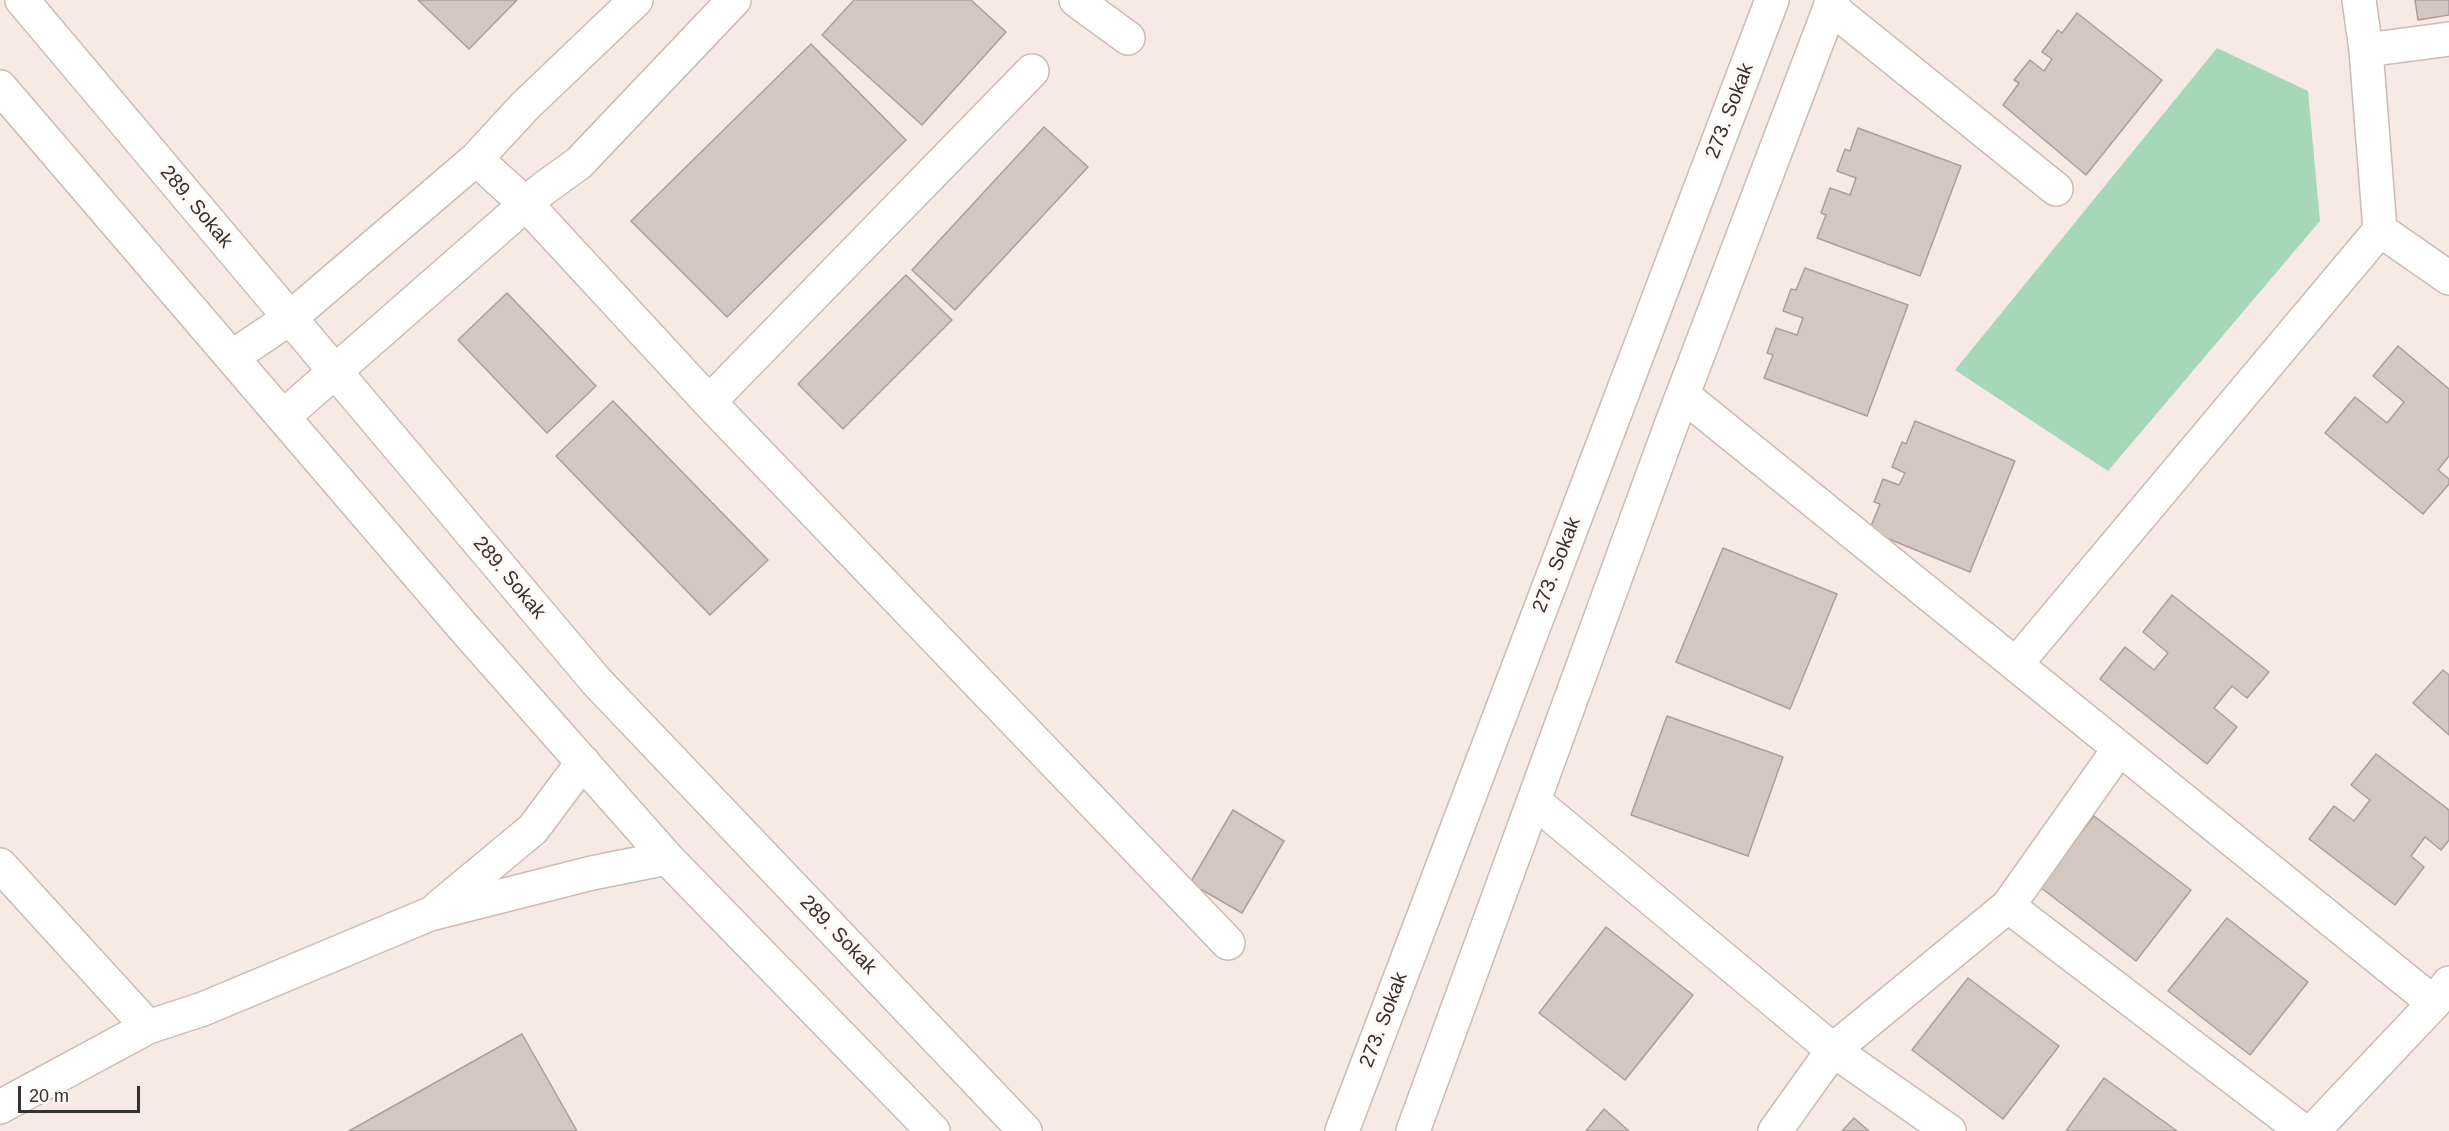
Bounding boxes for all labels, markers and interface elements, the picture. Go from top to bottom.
street label: 273. Sokak [1701,60,1759,162]
street label: 289. Sokak [155,161,237,253]
street label: 273. Sokak [1528,514,1586,616]
street label: 289. Sokak [468,532,550,624]
street label: 289. Sokak [795,891,881,979]
street label: 273. Sokak [1355,969,1413,1071]
scale bar [21,1074,142,1112]
text: 20 m [29,1086,69,1106]

